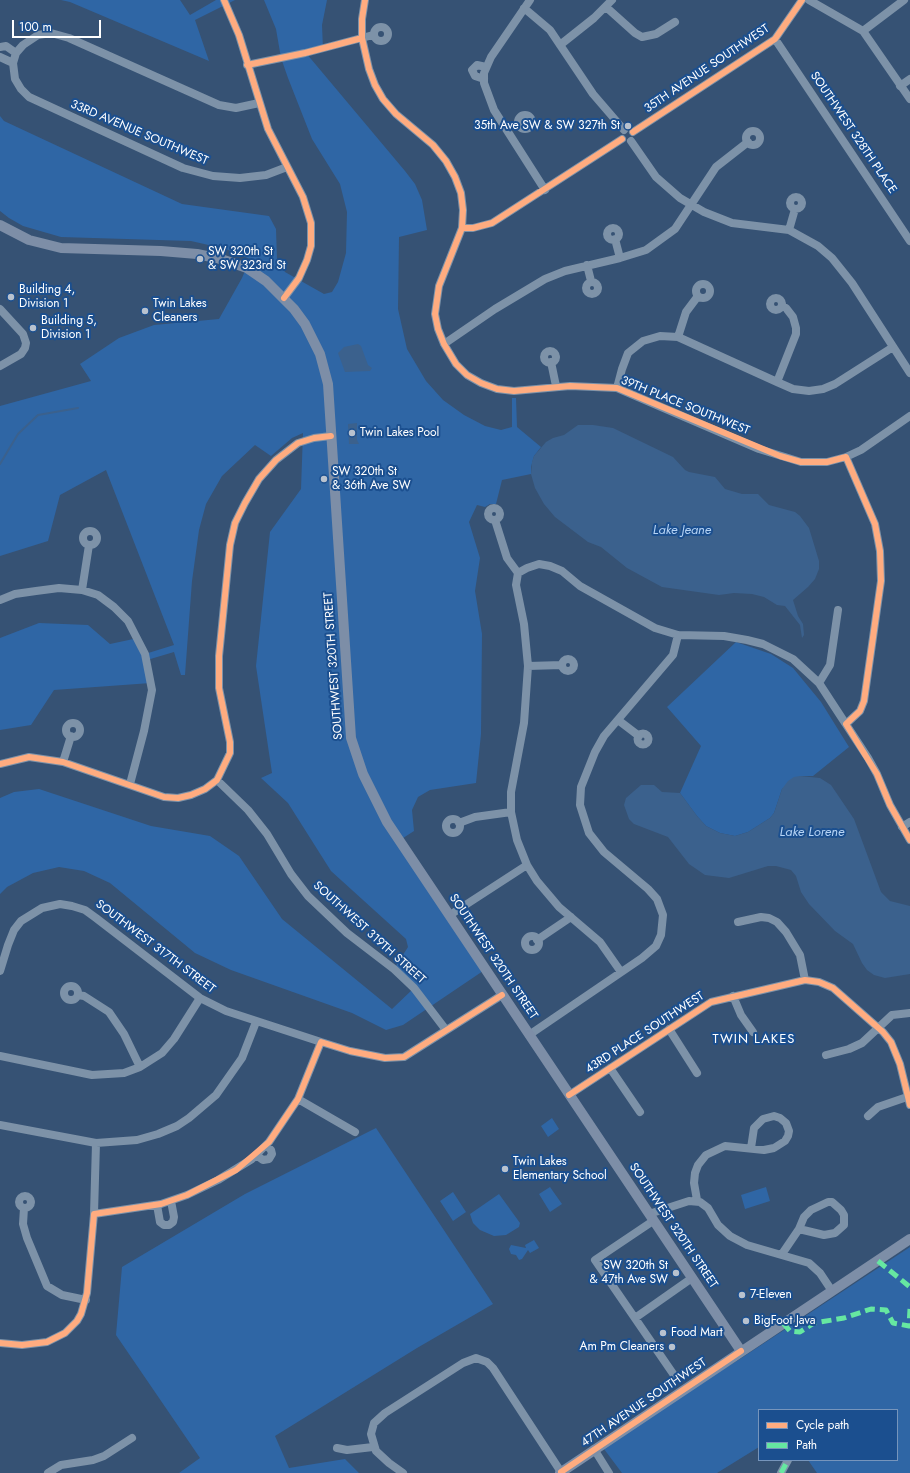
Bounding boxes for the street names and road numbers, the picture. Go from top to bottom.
street label: 35TH AVENUE SOUTHWEST [642,22,772,116]
street label: SOUTHWEST 328TH PLACE [807,69,899,197]
street label: 33RD AVENUE SOUTHWEST [68,97,210,169]
street label: 39TH PLACE SOUTHWEST [619,374,751,438]
street label: SOUTHWEST 320TH STREET [322,592,346,740]
street label: SOUTHWEST 319TH STREET [310,879,428,987]
street label: SOUTHWEST 320TH STREET [446,892,540,1022]
street label: SOUTHWEST 317TH STREET [92,897,218,997]
street label: 43RD PLACE SOUTHWEST [583,989,707,1077]
street label: SOUTHWEST 320TH STREET [626,1161,720,1291]
street label: 47TH AVENUE SOUTHWEST [579,1356,709,1450]

